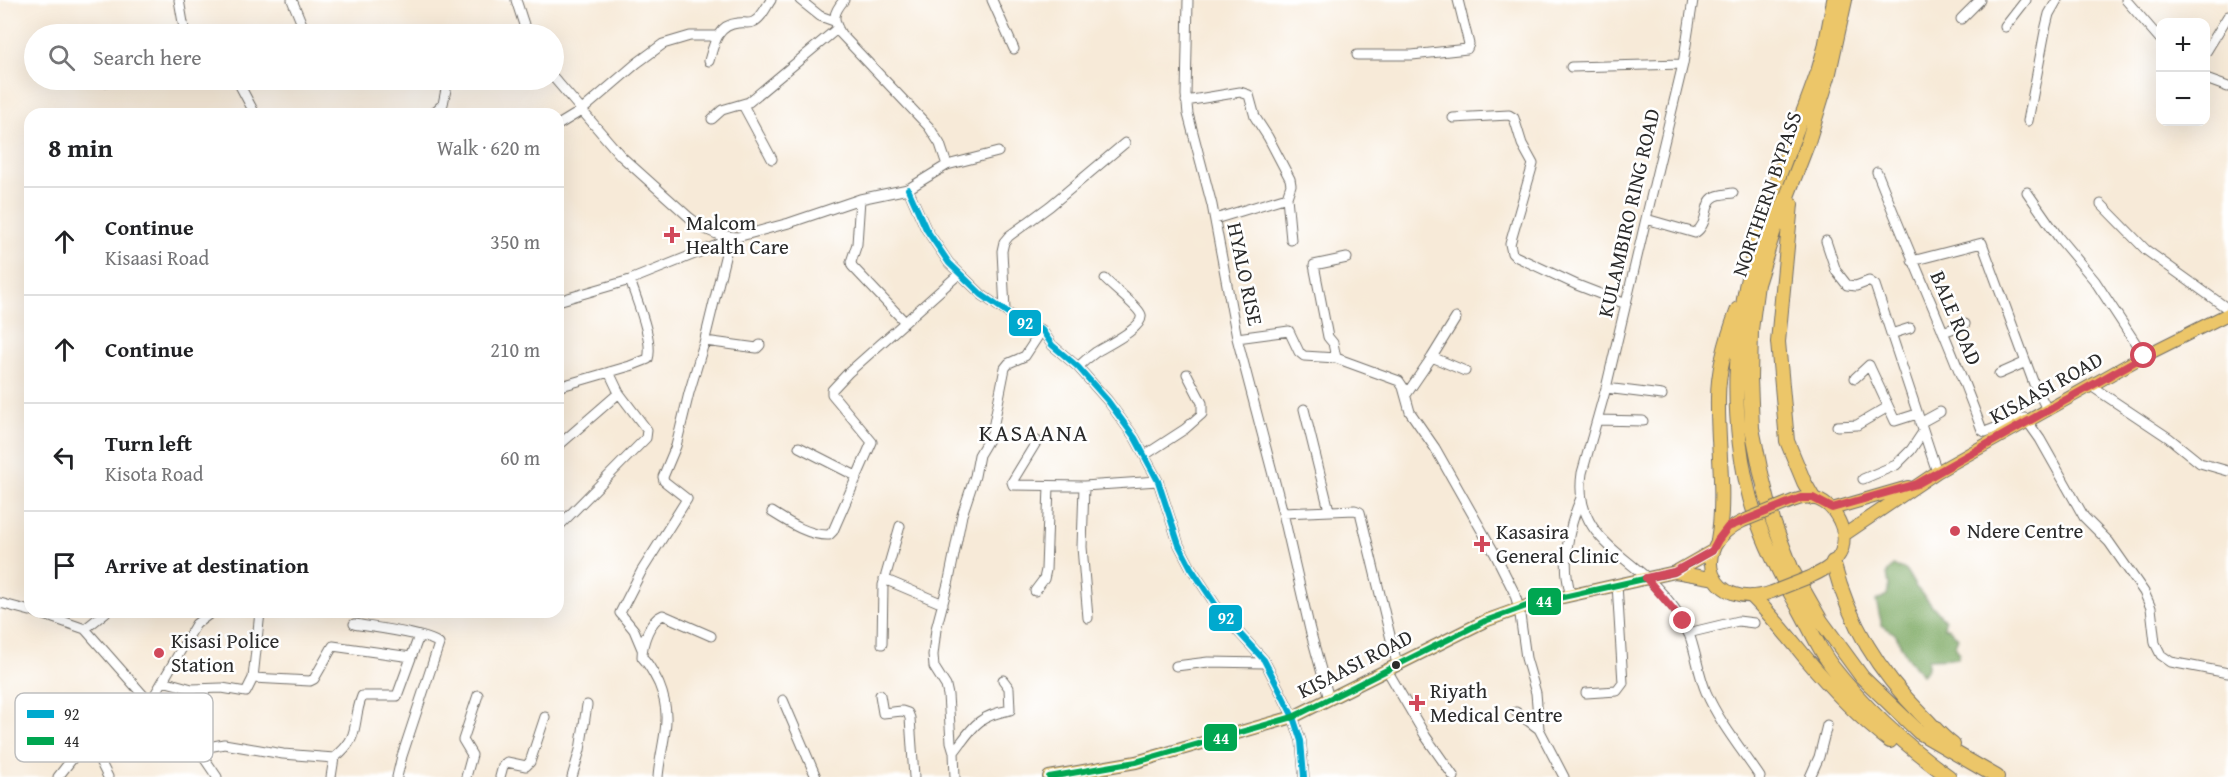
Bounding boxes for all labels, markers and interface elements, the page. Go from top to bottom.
map controls [2156,18,2210,126]
button: + [2156,18,2210,72]
search box [24,24,564,90]
icon: search [45,41,78,74]
text: Search here [93,41,202,73]
button: − [2156,72,2210,126]
street label: KULAMBIRO RING ROAD [1589,105,1668,320]
street label: NORTHERN BYPASS [1724,107,1809,281]
text: 8 min [48,128,113,167]
text: Walk · 620 m [437,133,540,162]
place label: Malcom Health Care [686,207,789,262]
text: Continue [105,211,194,243]
street label: HYALO RISE [1219,219,1272,329]
icon: ahead [48,225,81,258]
marker: Malcom Health Care [663,226,681,244]
text: 350 m [490,227,540,256]
text: Kisaasi Road [105,243,209,272]
street label: BALE ROAD [1923,266,1990,370]
line badge: 92 [1008,309,1042,337]
text: 92 [1017,311,1033,335]
icon: ahead [48,333,81,366]
text: Continue [105,333,194,365]
text: 210 m [490,335,540,364]
route start [2130,342,2156,368]
street label: KISAASI ROAD [1983,344,2108,432]
district label: KASAANA [979,415,1089,450]
text: Turn left [105,427,192,459]
icon: left [48,441,81,474]
text: 60 m [500,443,540,472]
text: Kisota Road [105,459,203,488]
place label: Ndere Centre [1967,515,2083,546]
place label: Kasasira General Clinic [1496,516,1619,571]
marker: Ndere Centre [1948,524,1962,538]
marker: Kasasira General Clinic [1473,535,1491,553]
icon: arrive [48,549,81,582]
text: Arrive at destination [105,549,309,581]
line badge: 44 [1527,587,1562,616]
text: 44 [1536,589,1552,613]
line badge: 92 [1208,604,1243,632]
text: 92 [1218,606,1234,630]
route end [1669,607,1695,633]
street label: KISAASI ROAD [1292,621,1418,706]
place label: Kisasi Police Station [171,625,280,680]
marker: Kisasi Police Station [152,646,166,660]
unlabelled marker [1390,659,1402,671]
place label: Riyath Medical Centre [1430,675,1563,730]
legend [15,693,213,762]
marker: Riyath Medical Centre [1408,694,1426,712]
text: 92 [64,702,79,726]
line badge: 44 [1203,723,1238,752]
text: 44 [1213,726,1229,750]
text: 44 [64,729,80,753]

